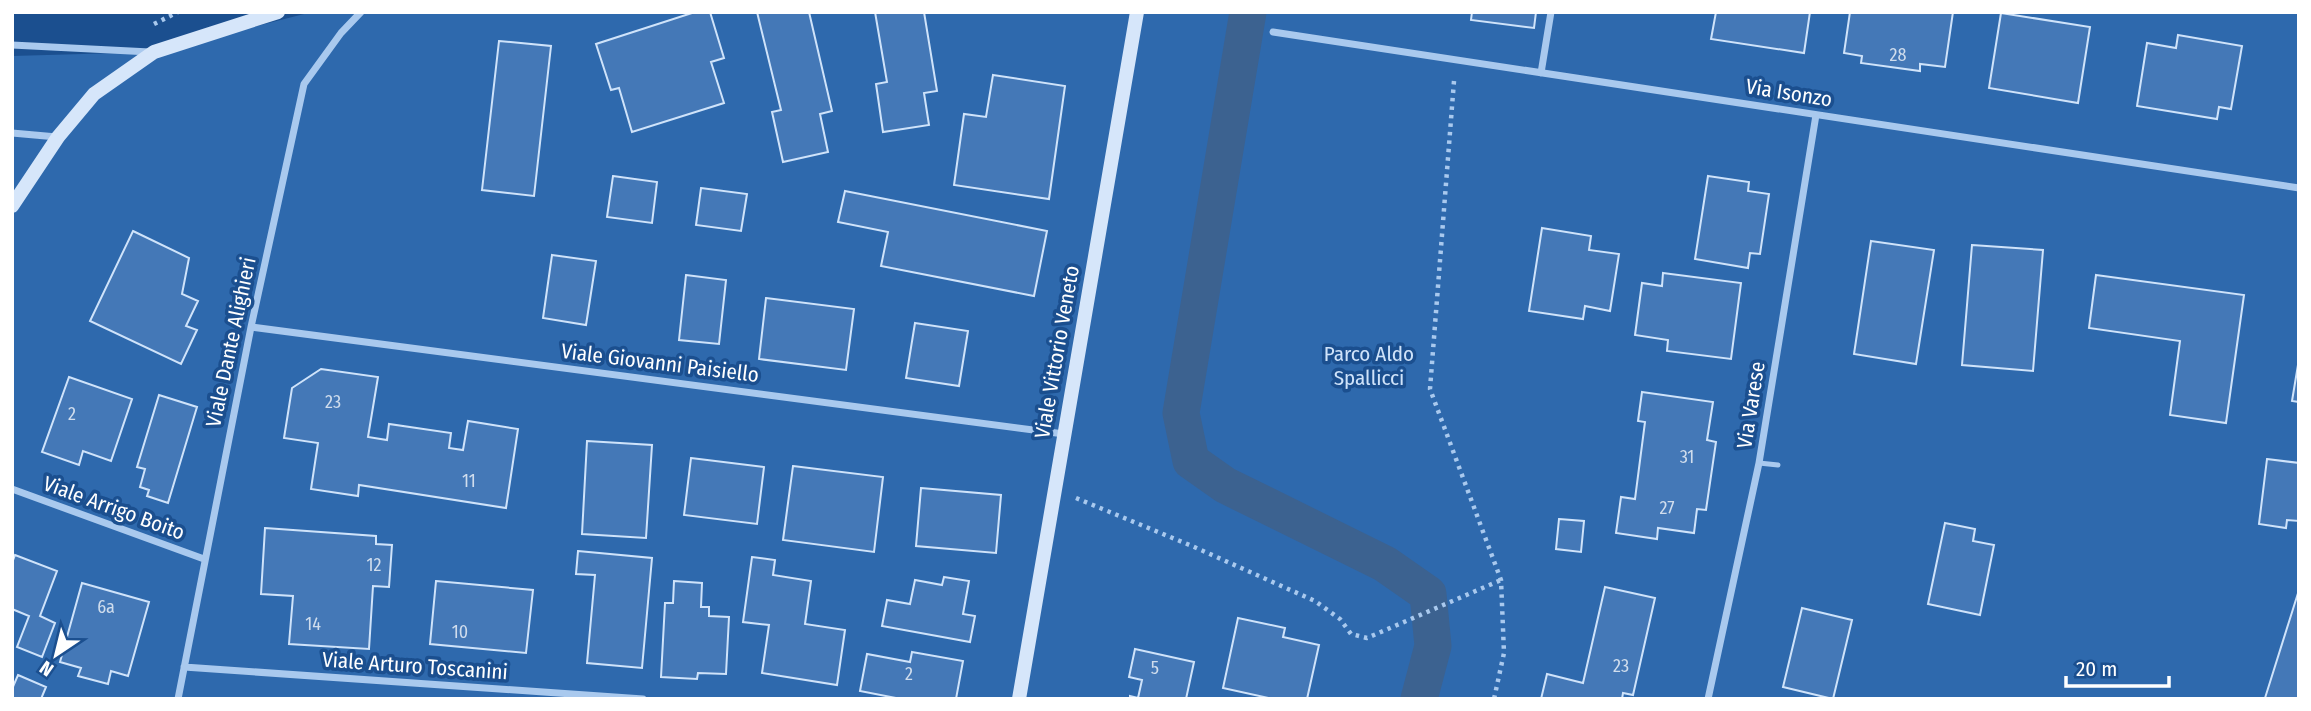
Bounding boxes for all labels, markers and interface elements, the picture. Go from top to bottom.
house number: 28 [1890,44,1906,66]
street label: Via Isonzo [1744,73,1834,113]
street label: Viale Dante Alighieri [200,255,262,429]
street label: Viale Vittorio Veneto [1029,263,1085,441]
street label: Viale Giovanni Paisiello [560,338,760,388]
park label: Parco Aldo Spallicci [1324,341,1414,391]
street label: Via Varese [1731,360,1771,450]
house number: 23 [325,391,341,413]
house number: 2 [68,403,76,425]
house number: 31 [1680,446,1694,468]
street label: Viale Arrigo Boito [40,470,188,546]
house number: 11 [462,470,476,492]
house number: 27 [1659,497,1675,519]
house number: 12 [367,554,382,576]
house number: 6a [97,596,115,618]
house number: 14 [305,613,321,635]
north arrow [21,620,91,690]
house number: 10 [452,621,468,643]
scale bar [2066,644,2169,688]
street label: Viale Arturo Toscanini [321,647,509,685]
house number: 23 [1613,655,1629,677]
text: N [35,656,58,681]
text: 20 m [2076,656,2117,682]
house number: 5 [1151,657,1159,679]
house number: 2 [905,663,913,685]

